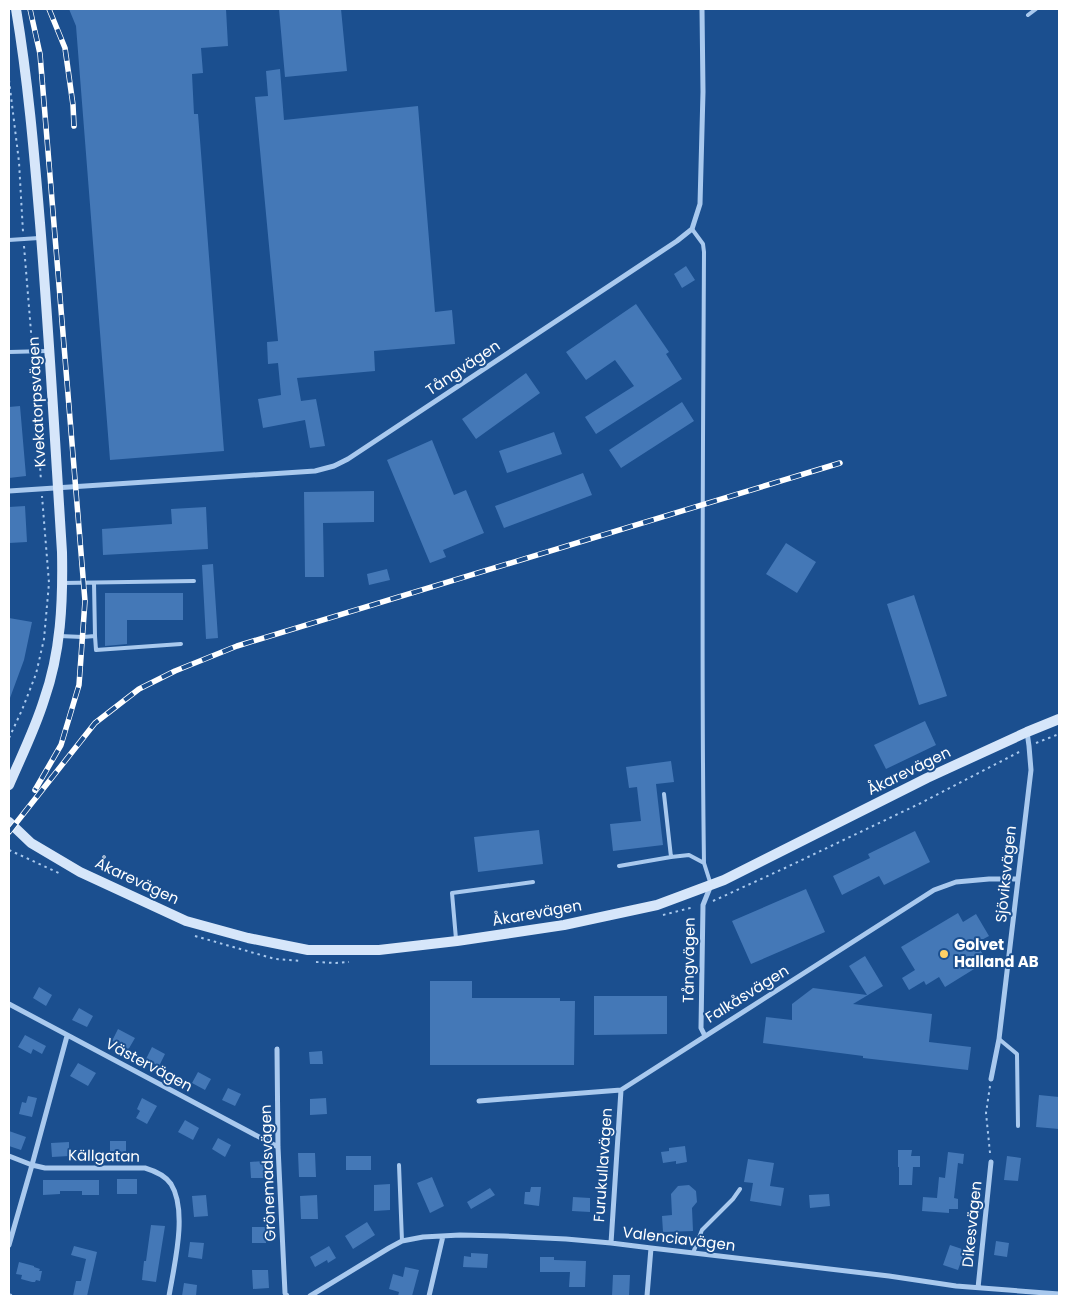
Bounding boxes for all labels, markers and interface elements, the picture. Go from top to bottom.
street label: Tångvägen [421,335,504,400]
street label: Kvekatorpsvägen [23,336,50,468]
street label: Åkarevägen [864,741,954,800]
street label: Sjöviksvägen [990,824,1021,923]
street label: Åkarevägen [92,852,183,909]
street label: Åkarevägen [491,894,583,931]
street label: Tångvägen [677,917,700,1003]
place label: Golvet Halland AB [954,934,1039,972]
marker: Golvet Halland AB [938,948,950,960]
street label: Falkåsvägen [701,960,792,1028]
street label: Västervägen [102,1033,197,1096]
street label: Grönemadsvägen [255,1104,280,1242]
street label: Furukullavägen [588,1107,617,1223]
street label: Källgatan [68,1144,140,1167]
street label: Dikesvägen [957,1180,986,1268]
street label: Valenciavägen [622,1221,737,1256]

